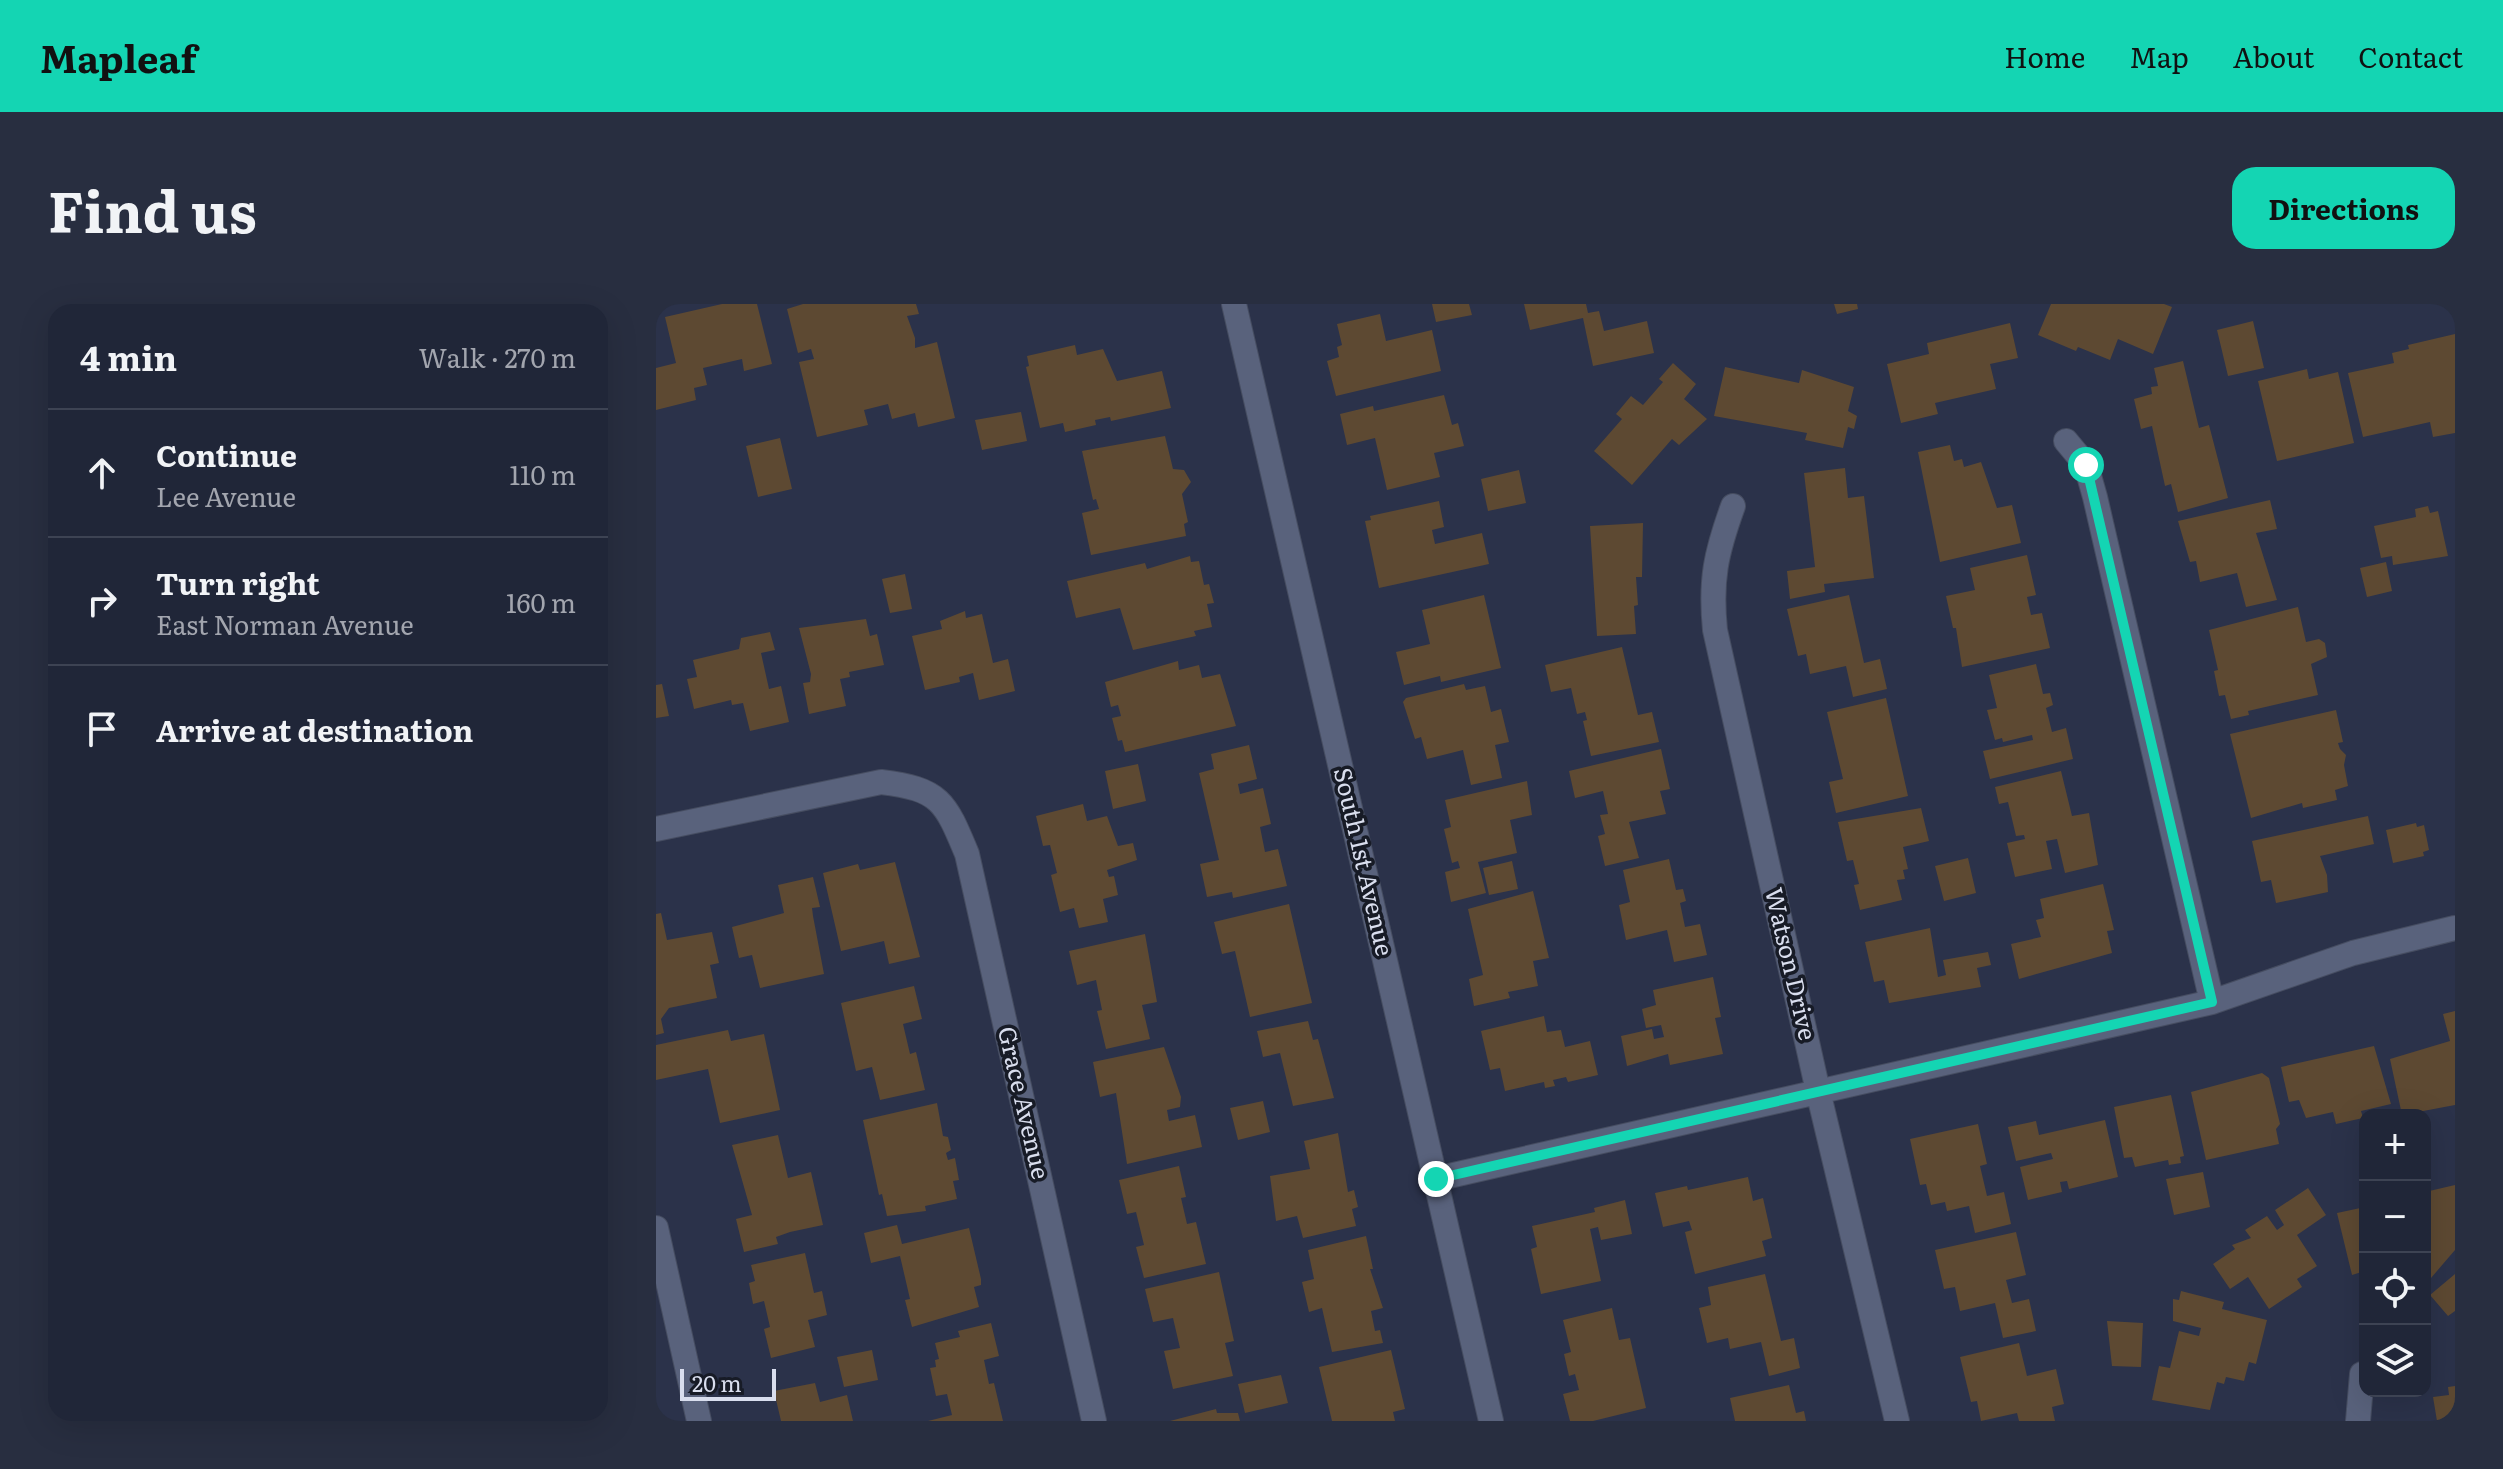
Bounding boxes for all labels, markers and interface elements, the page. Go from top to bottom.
text: Mapleaf [40,28,197,85]
text: Home [2004,35,2085,77]
text: Map [2129,35,2189,77]
text: About [2233,35,2314,77]
text: Contact [2358,35,2463,77]
text: Find us [48,167,257,250]
button: Directions [2232,167,2455,249]
text: 4 min [80,331,177,381]
text: Walk · 270 m [419,337,576,376]
text: Continue [156,432,297,476]
route start [2068,447,2104,483]
icon: ahead [80,451,124,495]
text: 110 m [509,454,576,493]
text: Lee Avenue [156,476,296,515]
text: Turn right [156,560,320,604]
icon: right [80,579,124,623]
text: 160 m [506,582,576,621]
text: East Norman Avenue [156,604,414,643]
icon: arrive [80,707,124,751]
text: Arrive at destination [156,707,473,751]
street label: South 1st Avenue [1327,764,1404,959]
street label: Watson Drive [1758,884,1827,1043]
street label: Grace Avenue [991,1023,1060,1182]
map controls [2359,1109,2431,1397]
button: + [2359,1109,2431,1181]
route end [1418,1161,1454,1197]
button: − [2359,1181,2431,1253]
button: locate [2359,1253,2431,1325]
button: layers [2359,1325,2431,1397]
scale bar [680,1365,776,1401]
text: 20 m [692,1366,742,1399]

